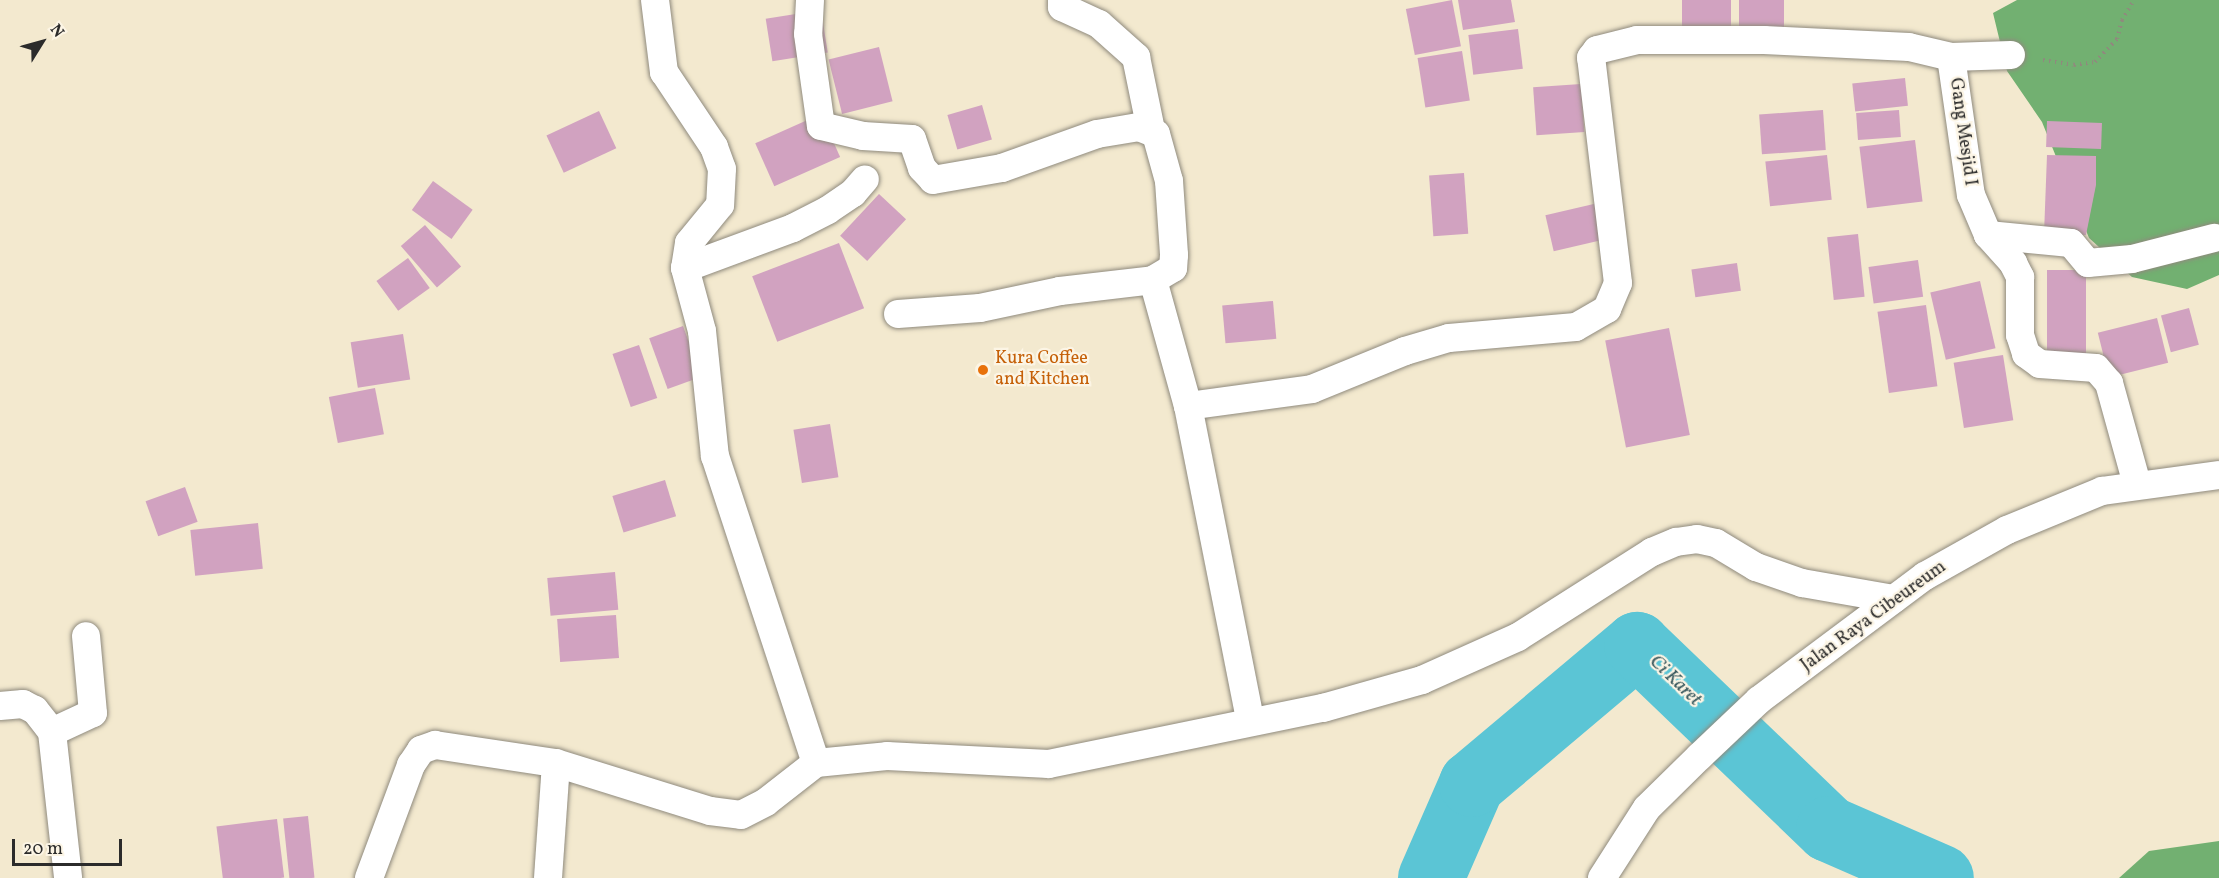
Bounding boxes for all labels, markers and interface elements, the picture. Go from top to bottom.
north arrow [12,12,72,72]
text: N [44,20,69,42]
street label: Gang Mesjid I [1944,77,1980,187]
place label: Kura Coffee and Kitchen [995,349,1090,392]
marker: Kura Coffee and Kitchen [976,363,990,377]
street label: Jalan Raya Cibeureum [1797,557,1951,677]
water label: Ci Karet [1644,650,1706,712]
scale bar [15,827,124,865]
text: 20 m [23,837,63,862]

